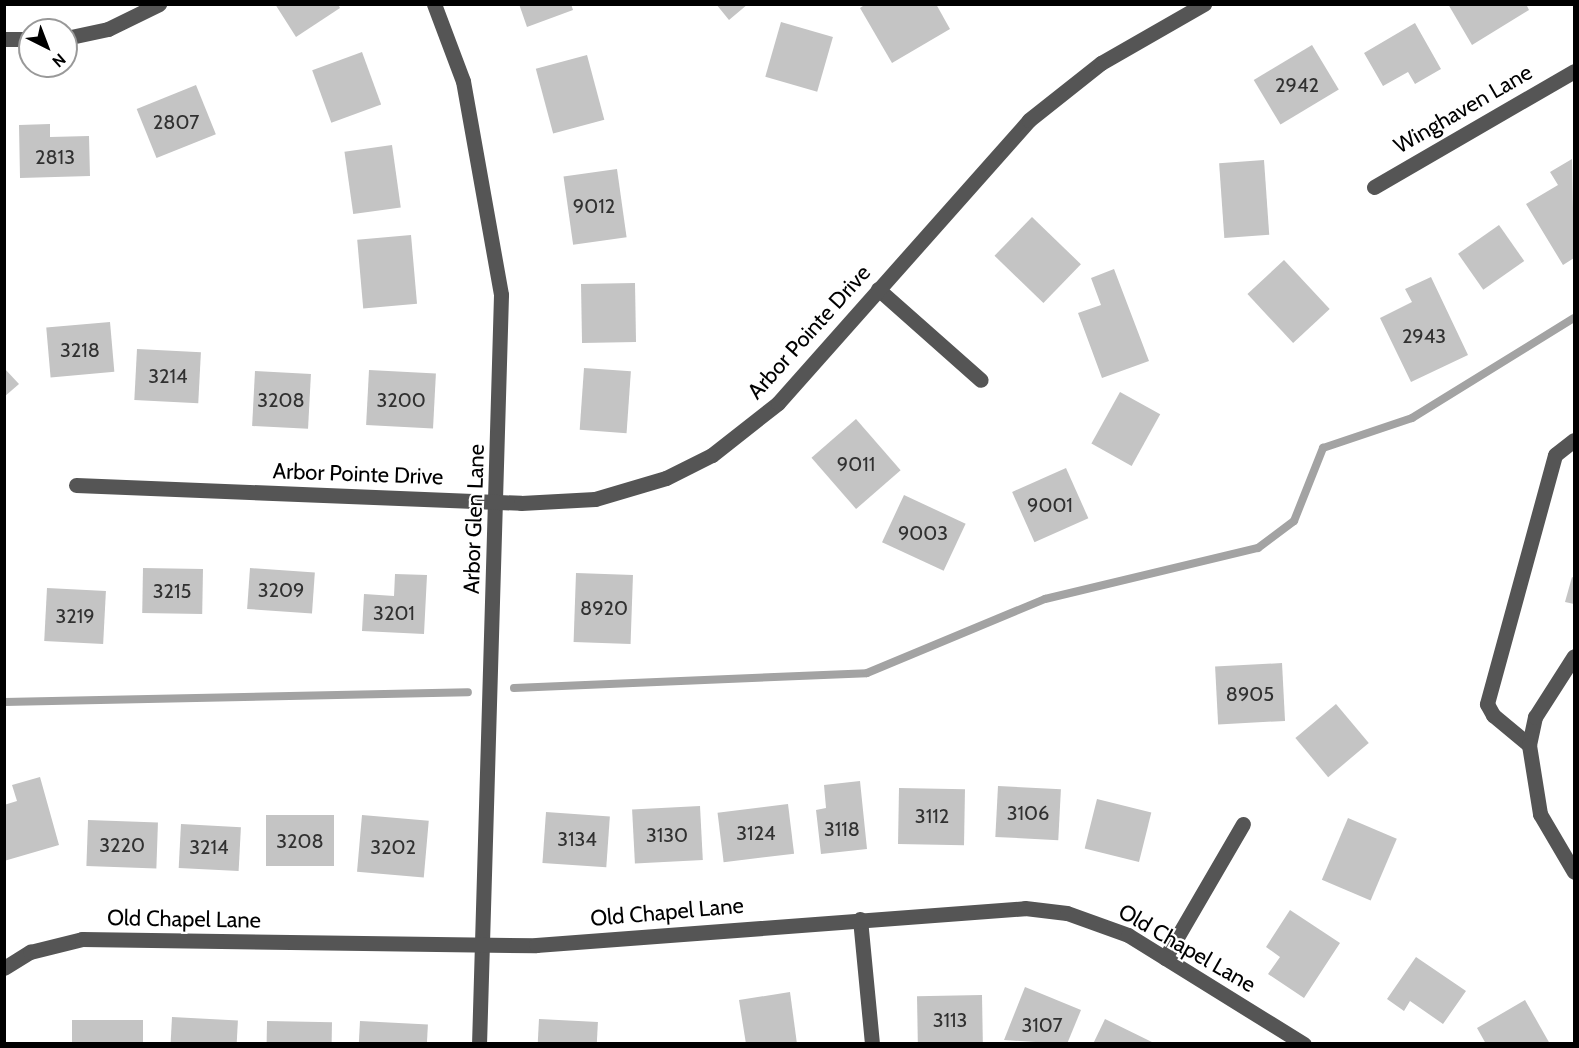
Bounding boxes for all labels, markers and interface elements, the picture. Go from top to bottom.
north arrow [18,18,78,78]
text: N [48,49,70,71]
street label: Winghaven Lane [1389,59,1537,159]
house number: 2942 [1275,73,1319,97]
house number: 2807 [153,110,199,134]
house number: 2813 [35,145,75,169]
house number: 9012 [573,194,615,218]
street label: Arbor Pointe Drive [742,260,876,404]
house number: 2943 [1402,324,1446,348]
house number: 3218 [60,338,100,362]
house number: 3214 [148,364,188,388]
house number: 3208 [257,388,305,412]
house number: 3200 [376,388,426,412]
street label: Arbor Glen Lane [458,444,490,594]
house number: 9011 [837,452,875,476]
street label: Arbor Pointe Drive [272,458,444,490]
house number: 9001 [1027,493,1073,517]
house number: 9003 [898,521,948,545]
house number: 3209 [258,578,304,602]
house number: 3215 [153,579,191,603]
house number: 8920 [580,596,628,620]
house number: 3201 [373,601,415,625]
house number: 3219 [55,604,95,628]
house number: 8905 [1226,682,1274,706]
house number: 3106 [1007,801,1049,825]
house number: 3112 [915,804,949,828]
house number: 3118 [824,817,860,841]
house number: 3124 [736,821,776,845]
house number: 3130 [646,823,688,847]
house number: 3134 [557,827,597,851]
house number: 3208 [276,829,324,853]
house number: 3220 [99,833,145,857]
house number: 3214 [189,835,229,859]
house number: 3202 [370,835,416,859]
street label: Old Chapel Lane [589,892,745,932]
street label: Old Chapel Lane [1114,898,1260,998]
street label: Old Chapel Lane [107,904,261,934]
house number: 3113 [933,1008,967,1032]
house number: 3107 [1021,1013,1063,1037]

